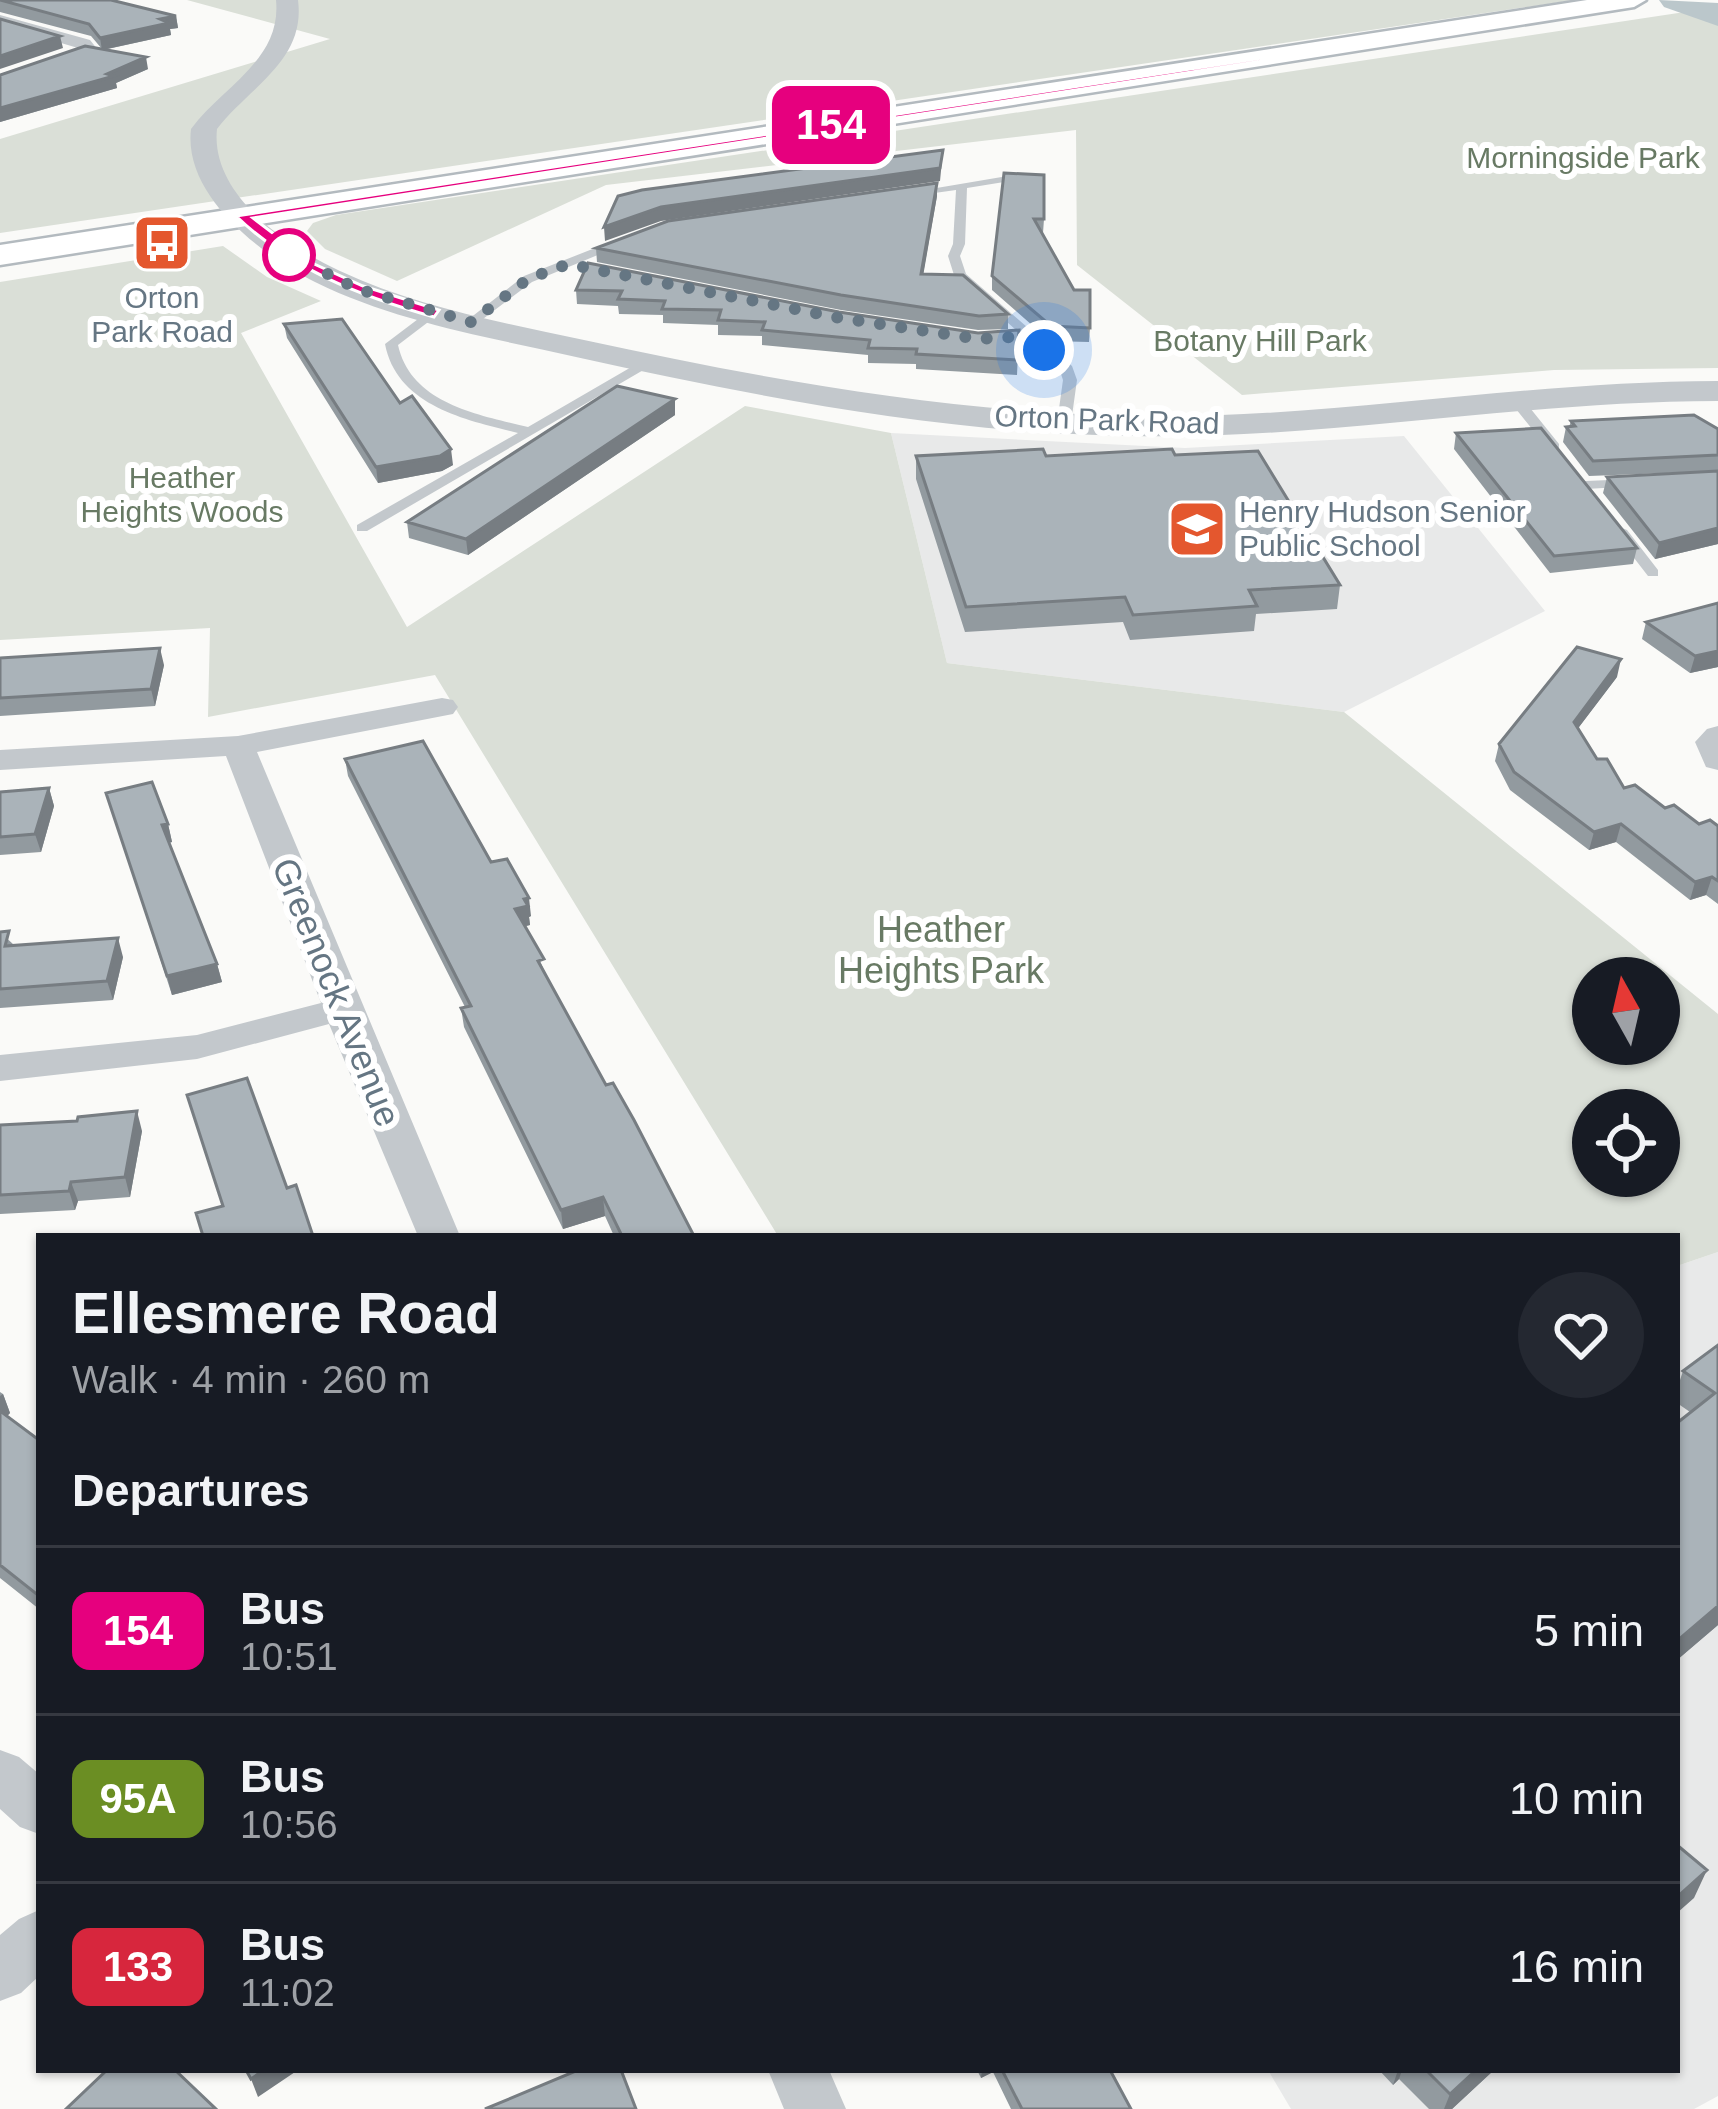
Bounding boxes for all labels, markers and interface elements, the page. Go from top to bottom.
line badge: 154 [762,86,900,164]
text: 154 [796,101,866,148]
park label: Morningside Park [1466,141,1701,174]
bus stop icon: Orton Park Road [131,212,193,274]
unlabelled marker [264,230,314,280]
place label: Orton Park Road [91,281,233,348]
your location [1014,320,1074,380]
park label: Botany Hill Park [1153,324,1368,357]
street label: Orton Park Road [994,399,1220,440]
park label: Heather Heights Woods [81,461,283,528]
place label: Henry Hudson Senior Public School [1239,495,1526,562]
school or university icon: Henry Hudson Senior Public School [1166,498,1228,560]
street label: Greenock Avenue [264,852,409,1132]
park label: Heather Heights Park [838,909,1045,991]
north arrow [1572,957,1680,1065]
map controls [1572,957,1680,1197]
button: locate [1572,1089,1680,1197]
button: heart [1518,1272,1644,1398]
text: Ellesmere Road [72,1281,500,1345]
text: Walk · 4 min · 260 m [72,1358,430,1401]
text: Departures [72,1465,310,1516]
text: Bus [240,1583,325,1634]
text: 5 min [1534,1605,1644,1656]
text: 154 [103,1607,173,1654]
text: 10:51 [240,1635,338,1678]
text: Bus [240,1751,325,1802]
text: 10 min [1509,1773,1644,1824]
text: 95A [99,1775,177,1822]
text: 10:56 [240,1803,338,1846]
text: Bus [240,1919,325,1970]
text: 16 min [1509,1941,1644,1992]
text: 133 [103,1943,173,1990]
text: 11:02 [240,1971,335,2014]

